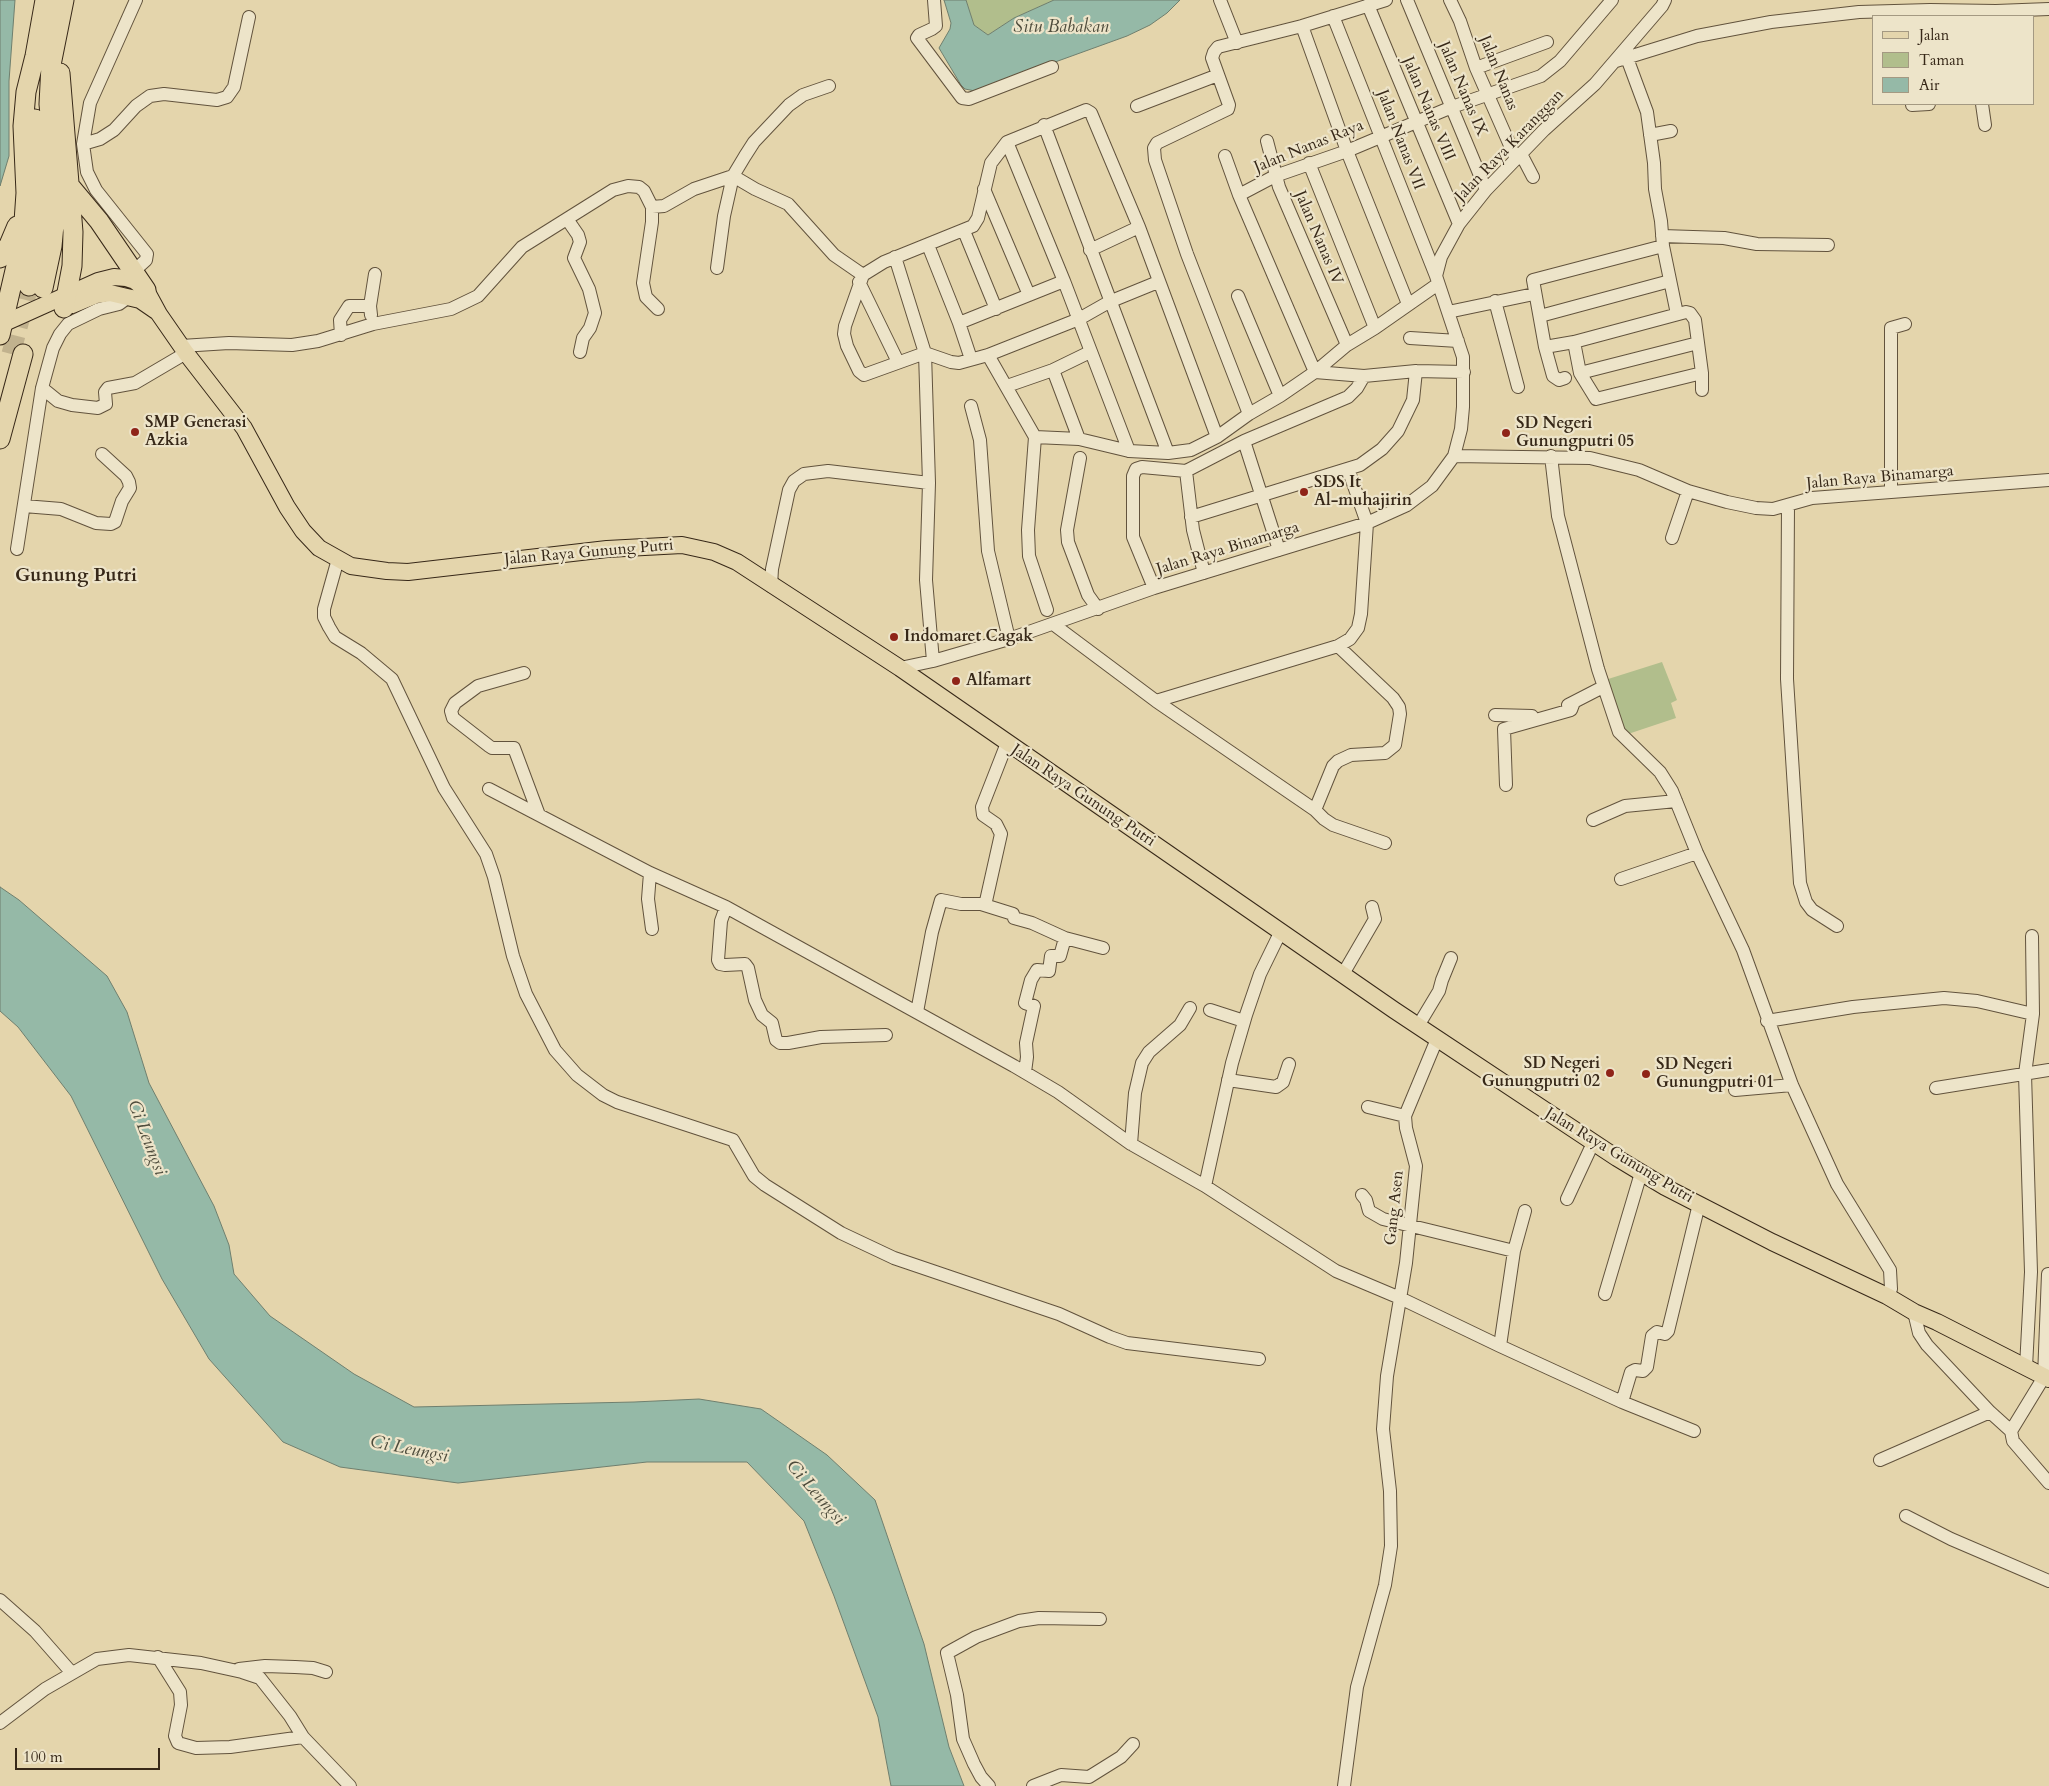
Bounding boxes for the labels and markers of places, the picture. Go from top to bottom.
place label: SMP Generasi Azkia [145,413,247,451]
place label: SD Negeri Gunungputri 05 [1516,414,1634,452]
marker: SMP Generasi Azkia [129,426,141,438]
marker: SD Negeri Gunungputri 05 [1500,427,1512,439]
place label: SDS It Al-muhajirin [1314,473,1412,511]
marker: SDS It Al-muhajirin [1298,486,1310,498]
place label: Indomaret Cagak [904,627,1033,647]
marker: Indomaret Cagak [888,631,900,643]
place label: Alfamart [966,671,1031,691]
marker: Alfamart [950,675,962,687]
place label: SD Negeri Gunungputri 02 [1482,1054,1600,1092]
place label: SD Negeri Gunungputri 01 [1656,1055,1774,1093]
marker: SD Negeri Gunungputri 02 [1604,1067,1616,1079]
marker: SD Negeri Gunungputri 01 [1640,1068,1652,1080]

